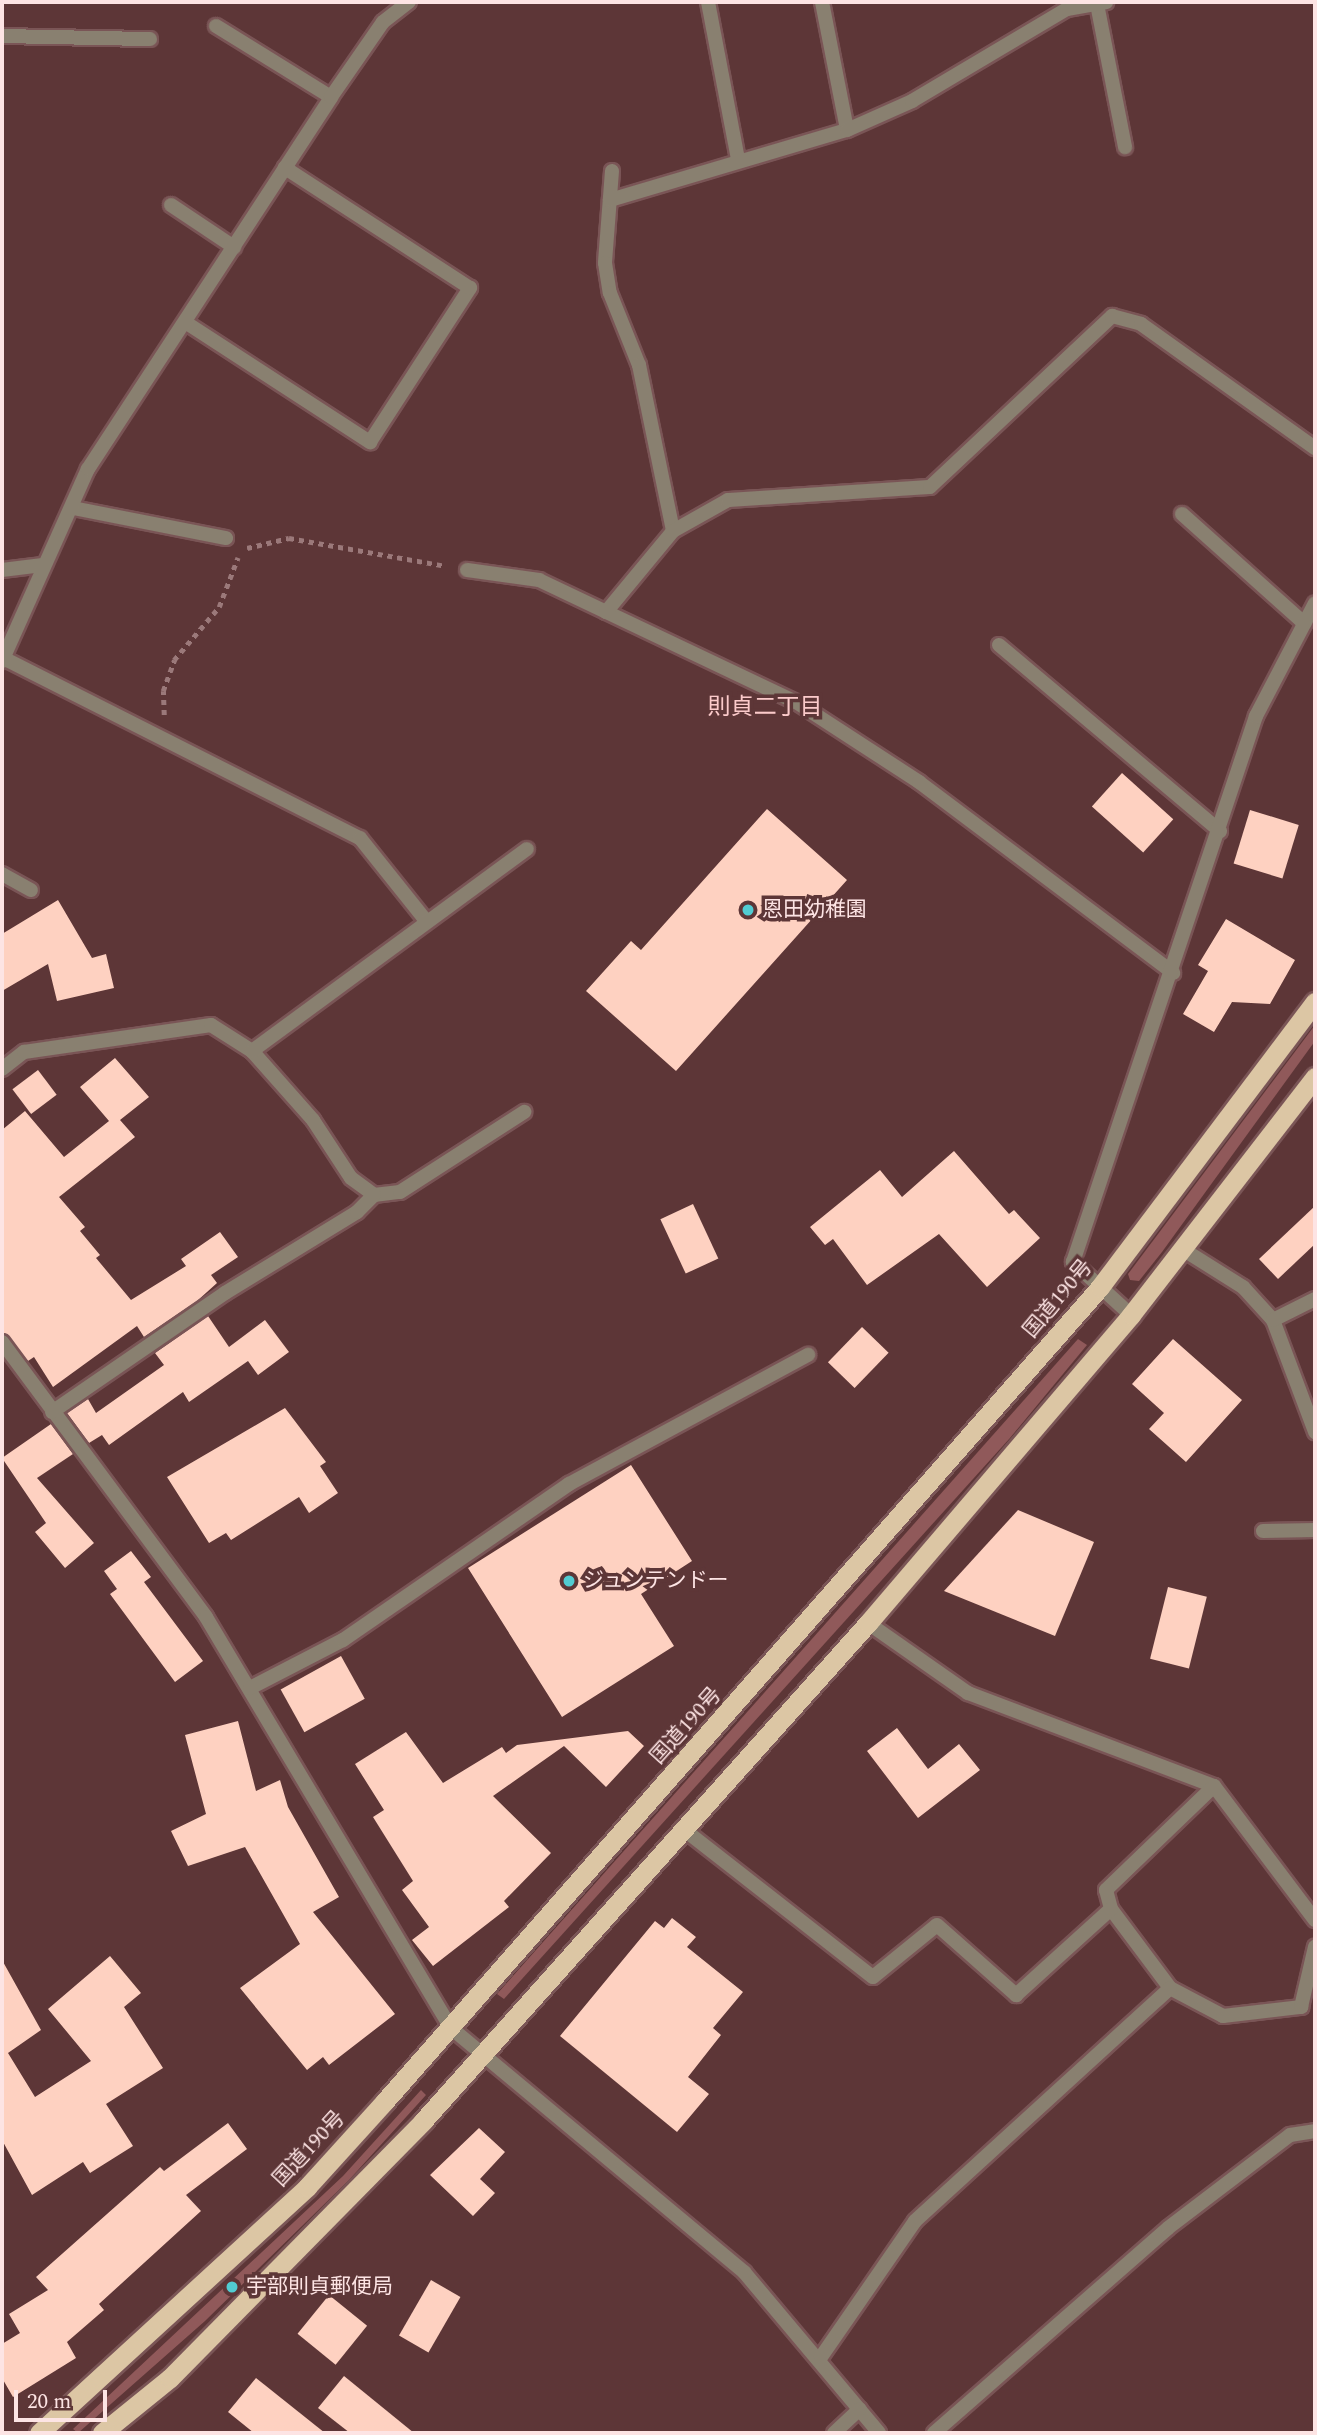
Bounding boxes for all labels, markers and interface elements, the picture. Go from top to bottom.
district label: 則貞二丁目 [708,694,822,722]
place label: 恩田幼稚園 [762,897,867,923]
marker: 恩田幼稚園 [740,902,756,918]
street label: 国道190号 [1018,1255,1098,1343]
place label: ジュンテンドー [583,1568,730,1594]
marker: ジュンテンドー [561,1573,577,1589]
street label: 国道190号 [645,1682,727,1770]
street label: 国道190号 [268,2106,350,2192]
place label: 宇部則貞郵便局 [246,2274,393,2300]
marker: 宇部則貞郵便局 [224,2279,240,2295]
scale bar [18,2376,110,2420]
text: 20 m [27,2386,71,2418]

